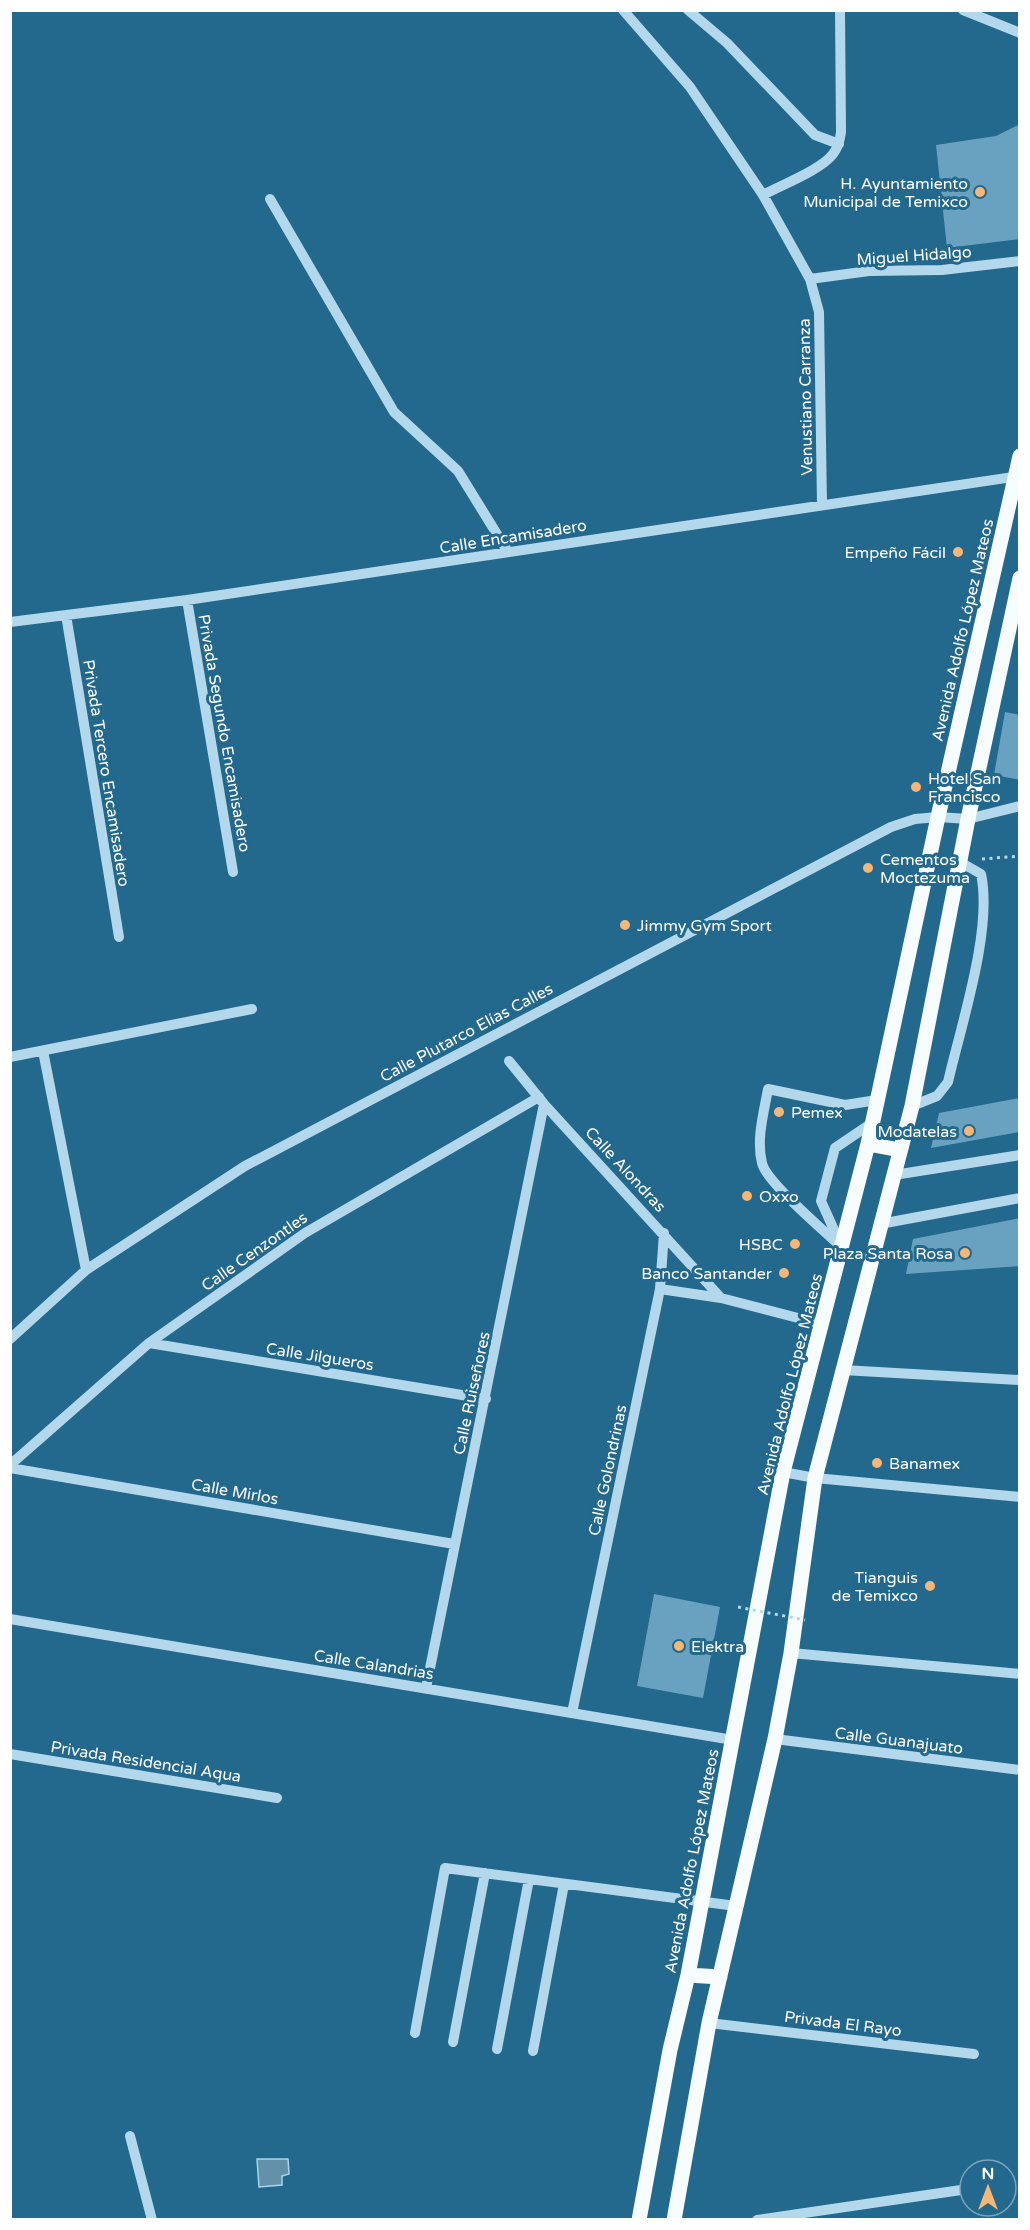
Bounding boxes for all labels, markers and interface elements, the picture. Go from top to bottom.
place label: H. Ayuntamiento Municipal de Temixco [803,174,968,212]
marker: H. Ayuntamiento Municipal de Temixco [973,185,987,199]
street label: Miguel Hidalgo [856,242,972,270]
street label: Venustiano Carranza [795,318,817,476]
street label: Calle Encamisadero [438,515,588,559]
street label: Avenida Adolfo López Mateos [928,517,998,743]
place label: Empeño Fácil [844,543,946,563]
marker: Empeño Fácil [951,545,965,559]
street label: Privada Segundo Encamisadero [193,613,255,854]
street label: Privada Tercero Encamisadero [78,658,134,888]
place label: Hotel San Francisco [928,769,1001,807]
marker: Hotel San Francisco [909,780,923,794]
place label: Cementos Moctezuma [880,850,970,888]
marker: Cementos Moctezuma [861,861,875,875]
place label: Jimmy Gym Sport [637,916,772,936]
marker: Jimmy Gym Sport [618,918,632,932]
street label: Calle Plutarco Elías Calles [377,979,556,1087]
place label: Pemex [791,1103,843,1123]
marker: Pemex [772,1105,786,1119]
place label: Modatelas [877,1122,957,1142]
street label: Calle Alondras [581,1123,670,1217]
marker: Modatelas [962,1124,976,1138]
place label: Oxxo [759,1187,799,1207]
marker: Oxxo [740,1189,754,1203]
street label: Calle Cenzontles [198,1208,312,1296]
place label: HSBC [739,1235,783,1255]
marker: HSBC [788,1237,802,1251]
place label: Plaza Santa Rosa [823,1244,953,1264]
marker: Plaza Santa Rosa [958,1246,972,1260]
place label: Banco Santander [641,1264,773,1284]
marker: Banco Santander [777,1266,791,1280]
street label: Avenida Adolfo López Mateos [753,1271,827,1497]
street label: Calle Ruiseñores [449,1330,495,1457]
street label: Calle Jilgueros [264,1339,375,1375]
street label: Calle Golondrinas [584,1403,632,1537]
place label: Banamex [889,1454,960,1474]
marker: Banamex [870,1456,884,1470]
street label: Calle Mirlos [190,1474,280,1509]
place label: Tianguis de Temixco [832,1568,918,1606]
marker: Tianguis de Temixco [923,1579,937,1593]
place label: Elektra [691,1637,744,1657]
marker: Elektra [672,1639,686,1653]
street label: Calle Calandrias [313,1646,435,1684]
street label: Calle Guanajuato [834,1723,964,1759]
street label: Privada Residencial Aqua [49,1737,243,1787]
street label: Avenida Adolfo López Mateos [660,1747,724,1975]
street label: Privada El Rayo [783,2007,903,2041]
north arrow [958,2158,1018,2218]
text: N [982,2164,994,2184]

